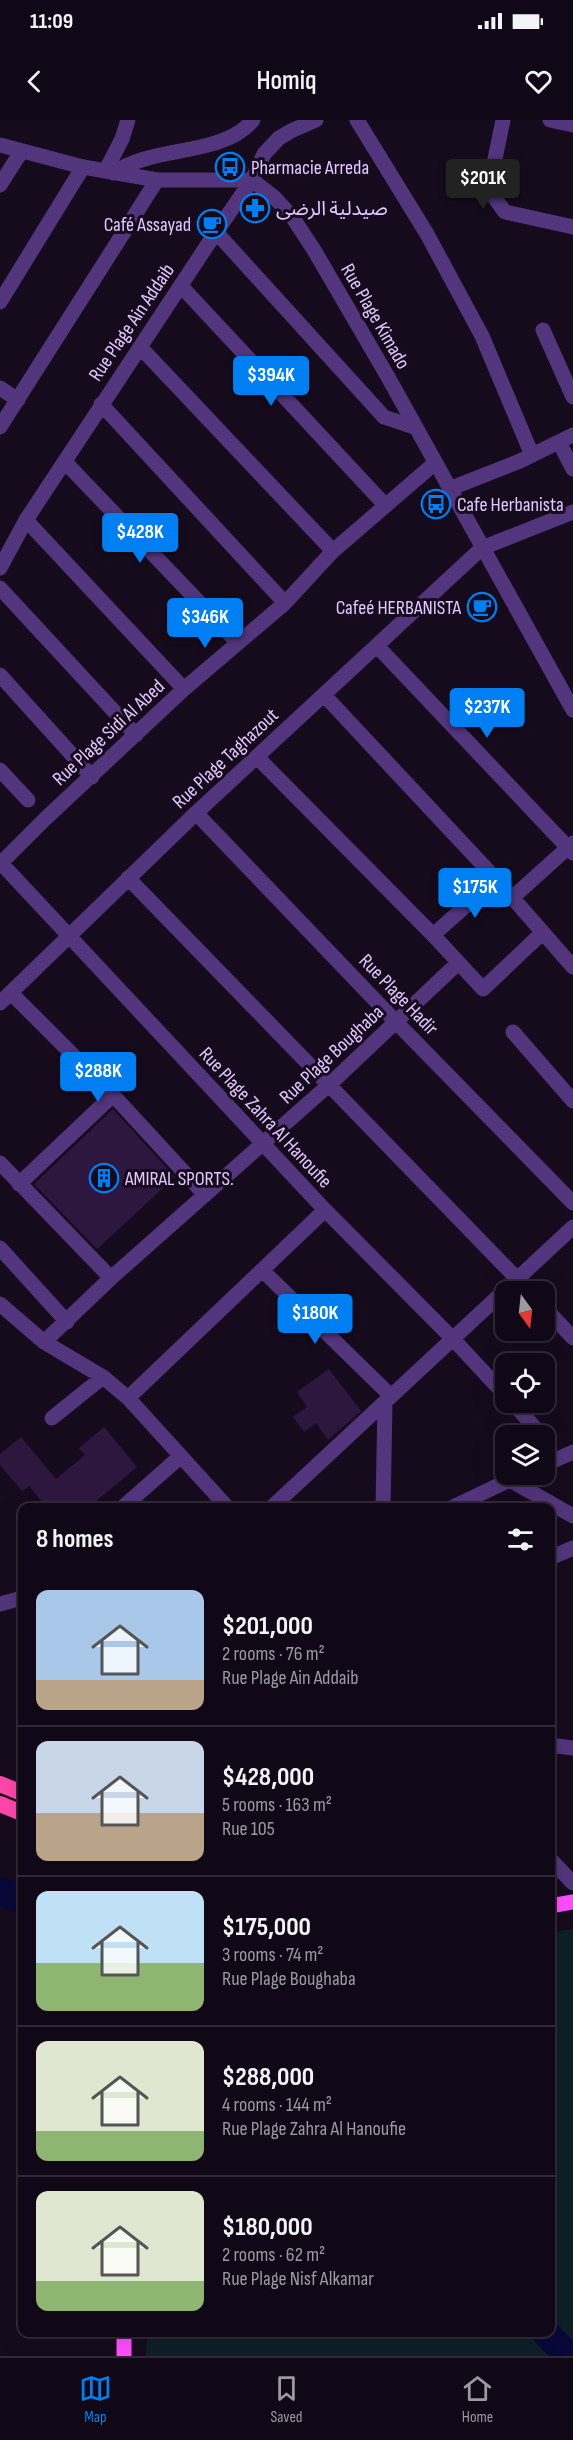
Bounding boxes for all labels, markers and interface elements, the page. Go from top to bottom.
text: 11:09 [30,8,73,35]
icon: back [18,65,51,98]
text: Homiq [256,65,317,97]
icon: heart [522,65,555,98]
bus stop icon: Pharmacie Arreda [214,151,246,183]
place label: Pharmacie Arreda [251,156,369,180]
pin: $201K [441,159,525,210]
text: $201K [460,166,506,190]
pharmacy icon: صيدلية الرضى [239,192,271,224]
place label: صيدلية الرضى [276,197,388,221]
cafe icon: Café Assayad [196,208,228,240]
place label: Café Assayad [104,213,191,237]
street label: Rue Plage Ain Addaib [84,259,180,386]
street label: Rue Plage Kimado [335,259,415,374]
pin: $394K [229,356,313,407]
text: $394K [247,363,295,387]
bus stop icon: Cafe Herbanista [420,488,452,520]
place label: Cafe Herbanista [457,493,564,517]
pin: $428K [98,513,182,564]
text: $428K [116,520,164,544]
cafe icon: Cafeé HERBANISTA [466,591,498,623]
place label: Cafeé HERBANISTA [336,596,461,620]
pin: $346K [163,598,247,649]
text: $346K [181,605,229,629]
street label: Rue Plage Sidi Al Abed [48,675,170,791]
pin: $237K [445,688,529,739]
text: $237K [464,695,510,719]
street label: Rue Plage Taghazout [168,704,284,814]
pin: $175K [433,868,517,919]
text: $175K [452,875,498,899]
street label: Rue Plage Hadir [354,949,443,1040]
street label: Rue Plage Boughaba [275,1000,389,1109]
street label: Rue Plage Zahra Al Hanoufie [194,1042,337,1193]
pin: $288K [56,1052,140,1103]
text: $288K [74,1059,122,1083]
building icon: AMIRAL SPORTS. [88,1162,120,1194]
place label: AMIRAL SPORTS. [124,1167,234,1191]
north arrow [495,1281,555,1341]
map controls [495,1281,555,1485]
pin: $180K [273,1294,357,1345]
text: $180K [292,1301,338,1325]
button: locate [495,1353,555,1413]
button: layers [495,1425,555,1485]
icon: filters [504,1523,537,1556]
text: 8 homes [36,1524,114,1555]
text: $201,000 [222,1611,313,1642]
icon: home [84,1614,156,1686]
text: 2 rooms · 76 m² [222,1642,325,1666]
text: Rue Plage Ain Addaib [222,1666,359,1690]
text: $428,000 [222,1762,314,1793]
icon: home [84,1765,156,1837]
text: 5 rooms · 163 m² [222,1793,332,1817]
text: Rue 105 [222,1817,275,1841]
text: $175,000 [222,1912,311,1943]
icon: home [84,1915,156,1987]
text: 3 rooms · 74 m² [222,1943,324,1967]
text: Rue Plage Boughaba [222,1967,356,1991]
text: $288,000 [222,2062,314,2093]
icon: home [84,2065,156,2137]
text: 4 rooms · 144 m² [222,2093,332,2117]
text: Rue Plage Zahra Al Hanoufie [222,2117,406,2141]
text: $180,000 [222,2212,313,2243]
icon: home [84,2215,156,2287]
text: 2 rooms · 62 m² [222,2243,325,2267]
text: Rue Plage Nisf Alkamar [222,2267,374,2291]
tab: Map [79,2372,112,2427]
tab: Saved [270,2372,303,2427]
tab: Home [461,2372,494,2427]

